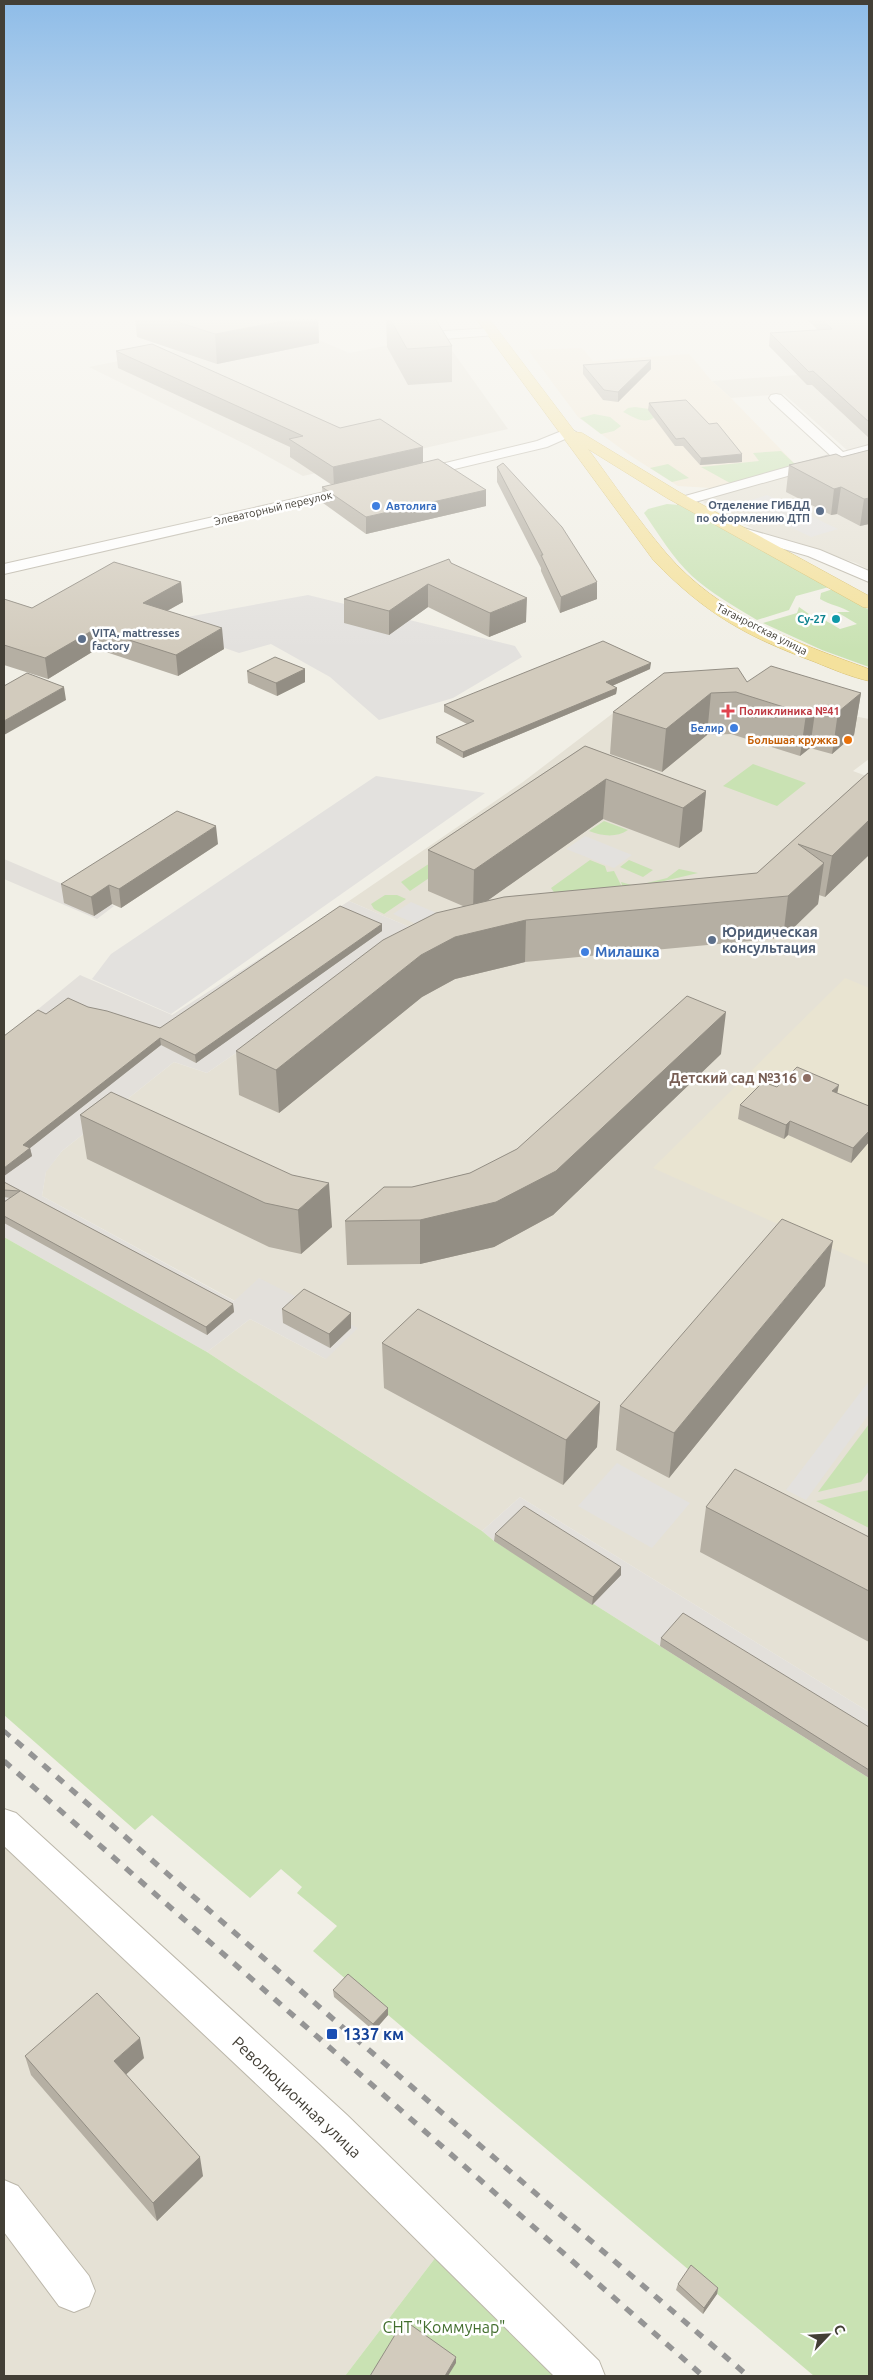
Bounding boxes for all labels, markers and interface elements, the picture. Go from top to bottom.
street label: Элеваторный переулок [213,488,334,527]
place label: Отделение ГИБДД по оформлению ДТП [696,499,810,524]
marker: Автолига [370,500,382,512]
place label: Автолига [386,500,437,512]
marker: Отделение ГИБДД по оформлению ДТП [814,505,826,517]
street label: Таганрогская улица [715,601,809,657]
place label: Су-27 [797,613,826,625]
marker: Су-27 [830,613,842,625]
place label: VITA, mattresses factory [92,627,180,652]
marker: VITA, mattresses factory [76,633,88,645]
marker: Поликлиника №41 [721,704,735,718]
place label: Поликлиника №41 [739,705,840,717]
place label: Белир [690,722,724,734]
marker: Белир [728,722,740,734]
place label: Большая кружка [747,734,838,746]
marker: Большая кружка [842,734,854,746]
place label: Юридическая консультация [722,924,818,956]
marker: Юридическая консультация [706,934,718,946]
place label: Милашка [595,944,660,960]
marker: Милашка [579,946,591,958]
place label: Детский сад №316 [669,1070,797,1086]
marker: Детский сад №316 [801,1072,813,1084]
place label: 1337 км [343,2025,404,2043]
marker: 1337 км [325,2027,339,2041]
street label: Революционная улица [229,2033,365,2161]
north arrow [803,2310,853,2360]
park label: СНТ "Коммунар" [383,2318,505,2336]
text: С [831,2322,849,2337]

